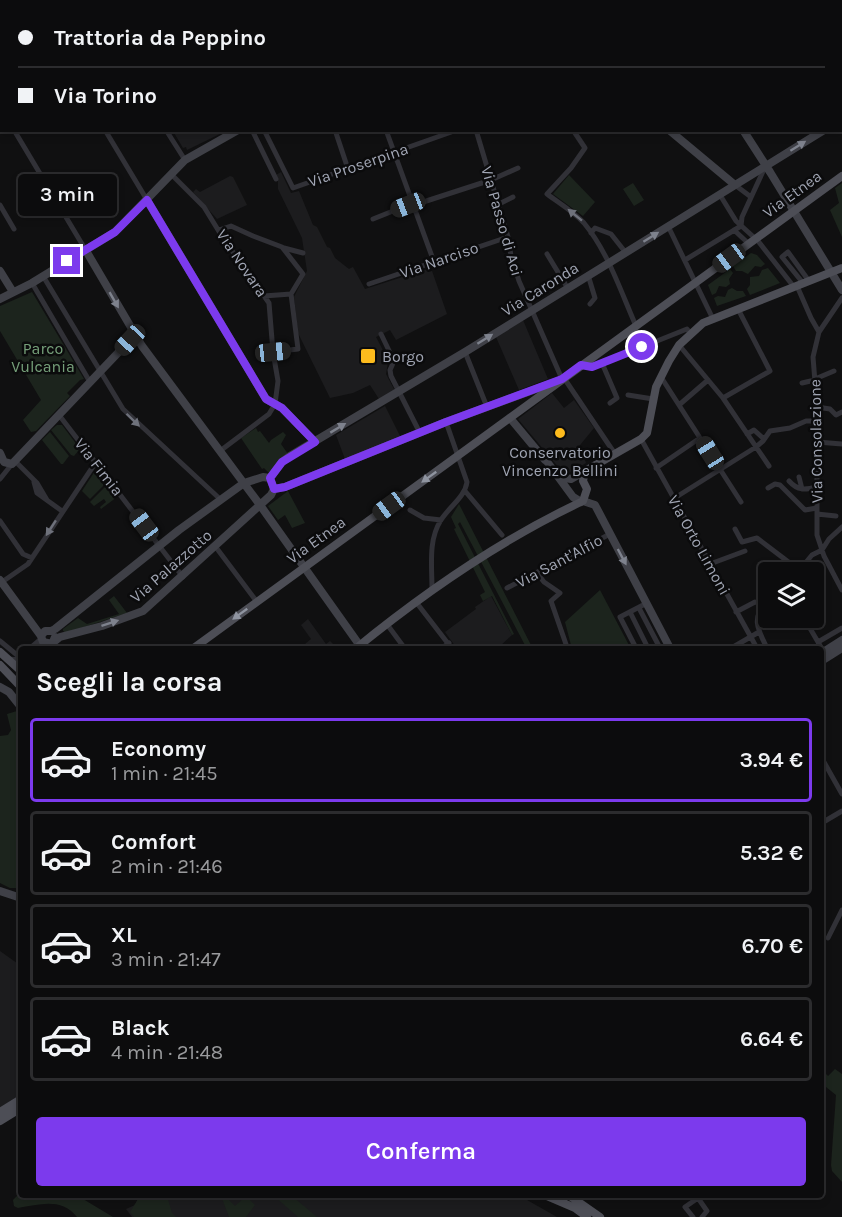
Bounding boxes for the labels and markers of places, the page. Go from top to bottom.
marker: Borgo [359,347,377,365]
place label: Borgo [382,347,424,366]
marker: Conservatorio Vincenzo Bellini [553,426,567,440]
place label: Conservatorio Vincenzo Bellini [502,443,618,480]

